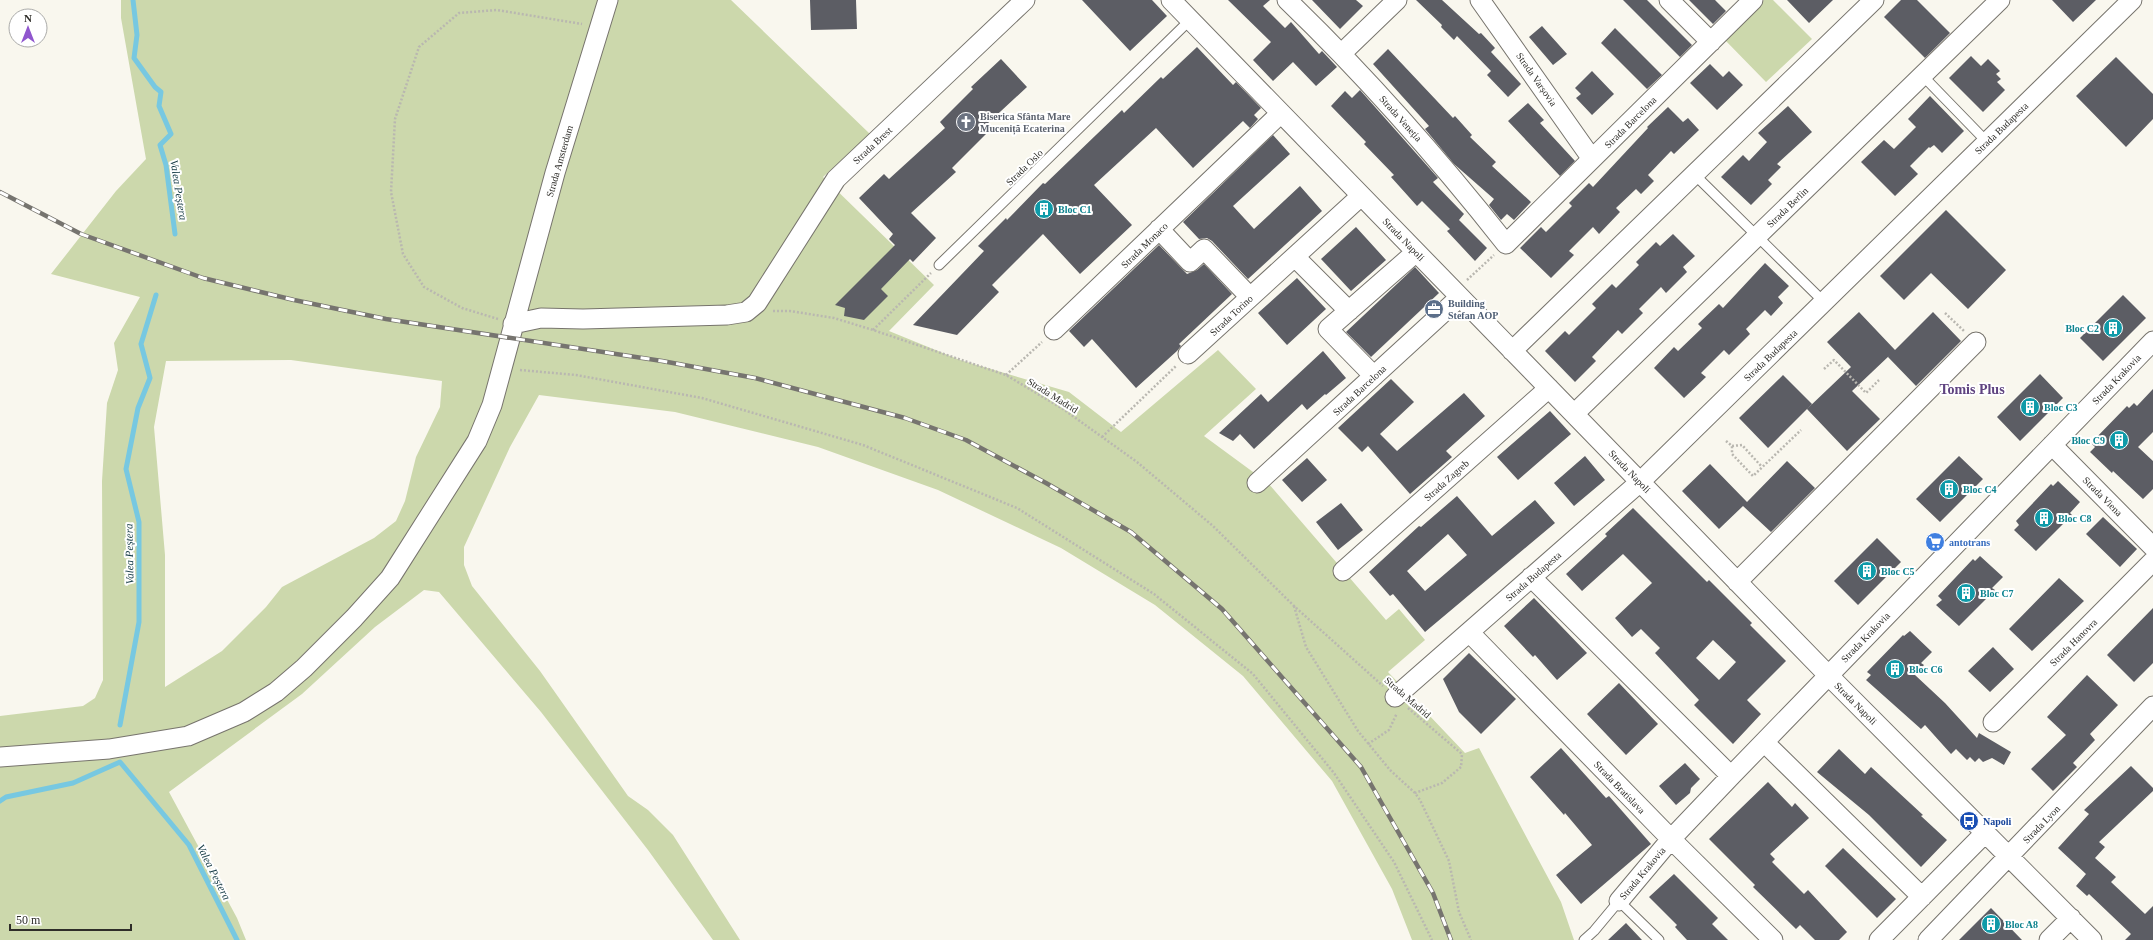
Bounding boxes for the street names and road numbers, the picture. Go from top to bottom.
street label: Strada Varșovia [1514,50,1559,109]
street label: Strada Veneția [1377,93,1424,144]
street label: Strada Barcelona [1602,94,1659,150]
street label: Strada Budapesta [1972,100,2031,157]
street label: Strada Amsterdam [544,124,575,198]
street label: Strada Brest [851,124,894,166]
street label: Strada Oslo [1004,147,1045,188]
street label: Strada Berlin [1764,185,1810,230]
street label: Strada Napoli [1380,216,1427,263]
street label: Strada Monaco [1119,220,1170,270]
street label: Strada Torino [1208,293,1255,338]
street label: Strada Budapesta [1741,327,1800,384]
street label: Strada Krakovia [2090,352,2143,407]
street label: Strada Barcelona [1331,363,1389,418]
street label: Strada Madrid [1025,376,1080,415]
street label: Strada Napoli [1606,448,1653,495]
street label: Strada Zagreb [1422,457,1471,503]
street label: Strada Viena [2081,474,2125,519]
street label: Strada Budapesta [1503,549,1564,603]
street label: Strada Krakovia [1839,610,1892,665]
street label: Strada Hanovra [2047,616,2100,668]
street label: Strada Madrid [1382,674,1433,720]
street label: Strada Napoli [1832,680,1879,727]
street label: Strada Bratislava [1592,759,1648,816]
street label: Strada Lyon [2021,803,2062,846]
street label: Strada Krakovia [1617,844,1668,902]

